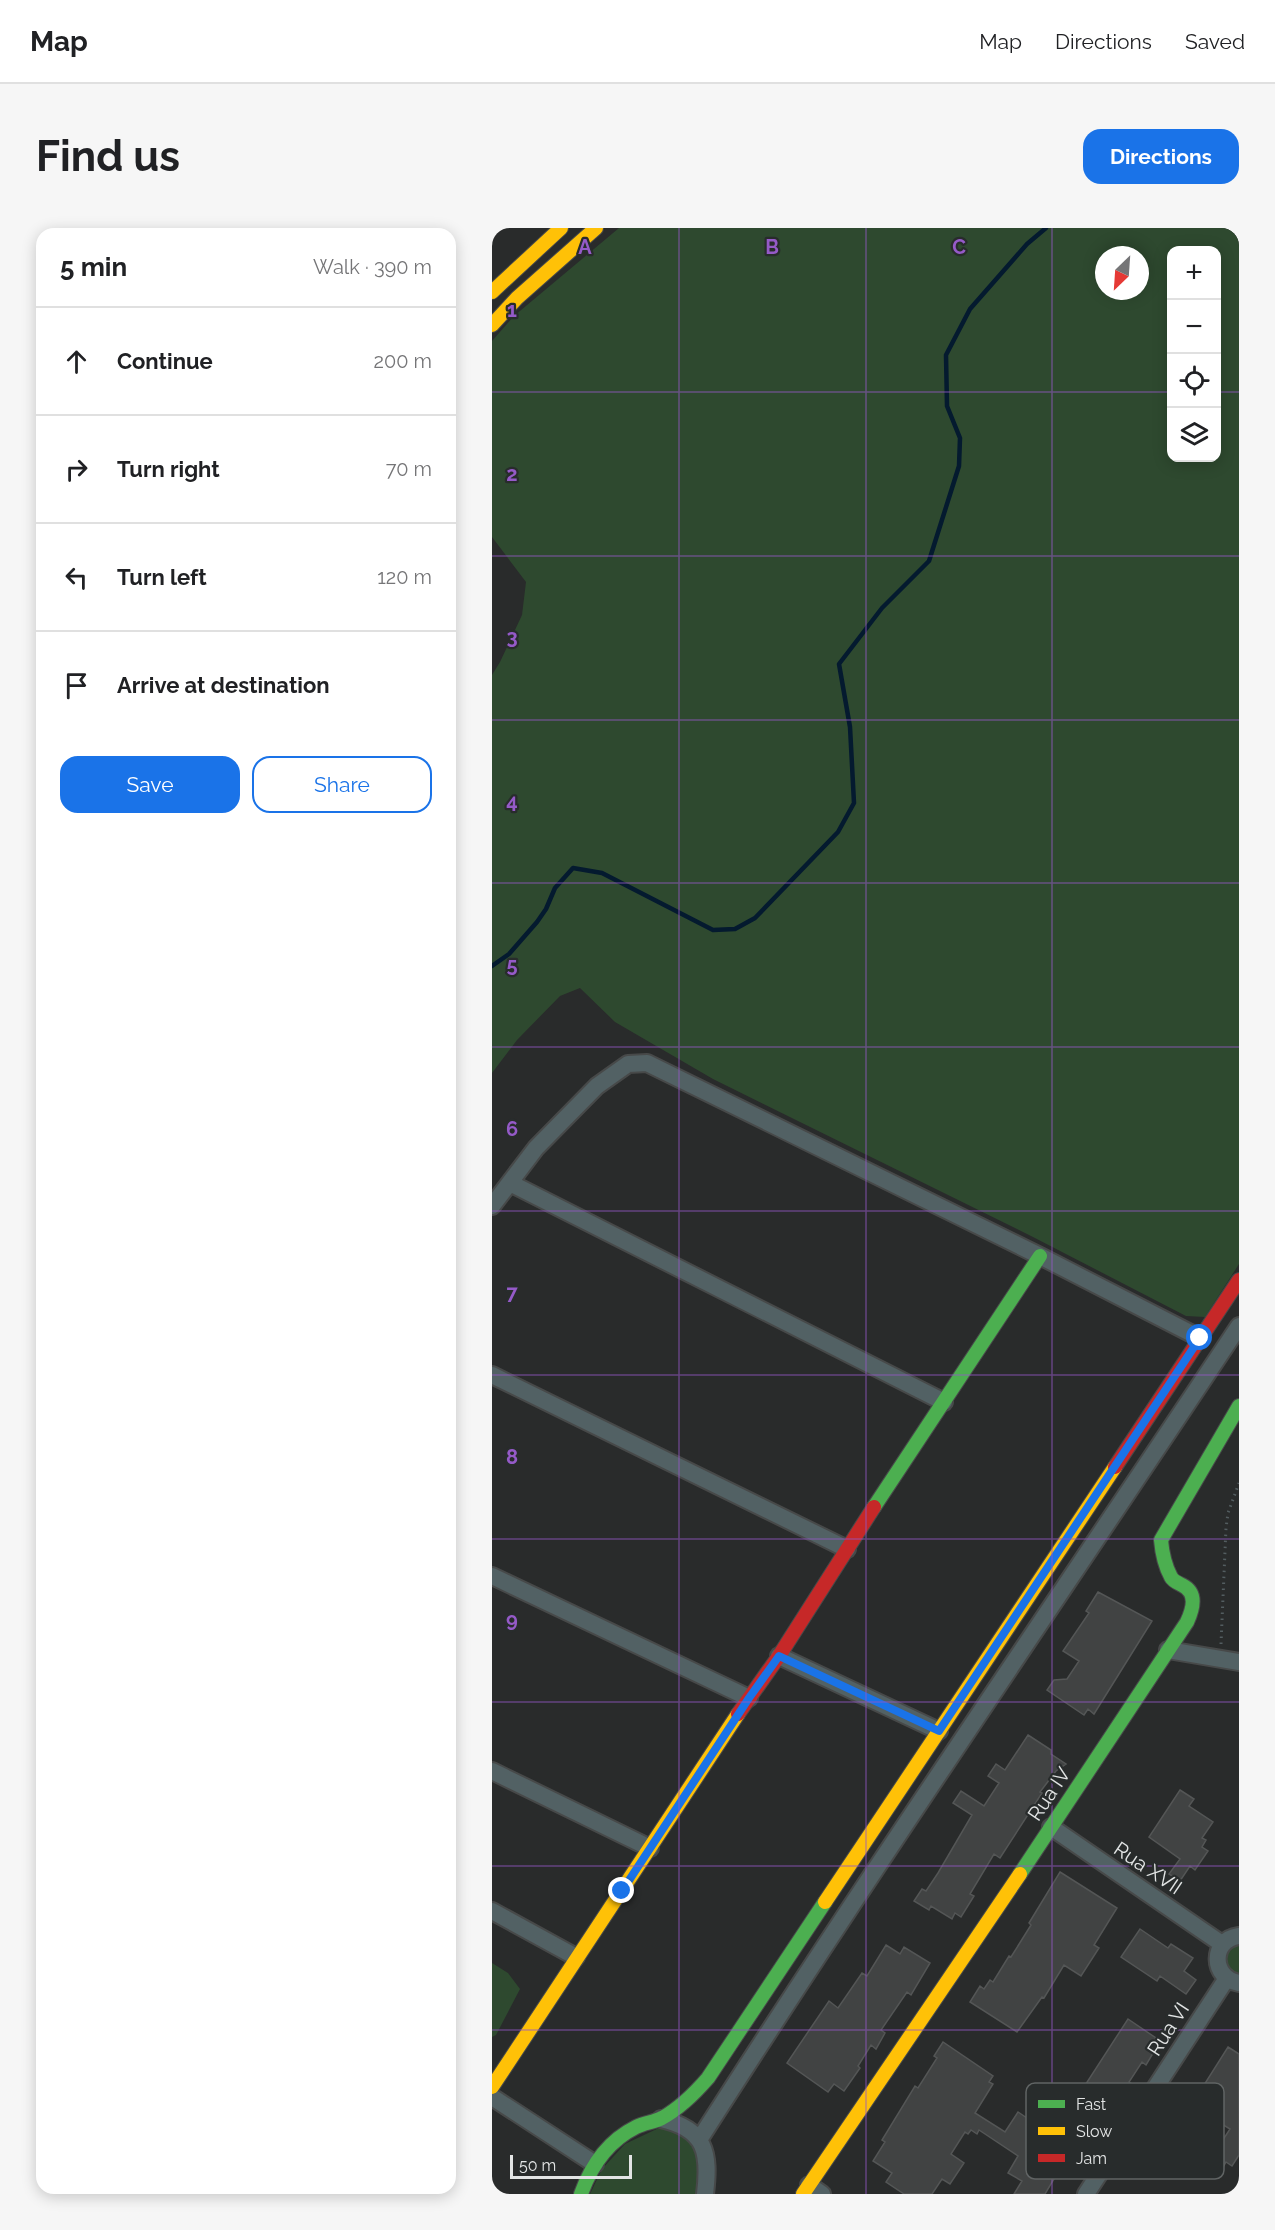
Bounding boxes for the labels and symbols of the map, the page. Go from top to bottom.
text: A [578,235,592,259]
text: B [765,235,779,259]
text: C [952,235,966,259]
north arrow [1095,246,1149,300]
text: 1 [507,298,517,322]
text: 2 [506,462,518,486]
text: 3 [506,625,518,649]
text: 4 [506,789,518,813]
text: 5 [506,953,518,977]
text: 6 [506,1117,518,1141]
text: 7 [506,1281,518,1305]
route start [1186,1324,1212,1350]
text: 8 [506,1445,518,1469]
text: 9 [506,1608,518,1632]
street label: Rua IV [1022,1762,1076,1825]
street label: Rua XVII [1109,1837,1187,1899]
route end [608,1877,634,1903]
street label: Rua VI [1142,1998,1194,2060]
legend [1026,2083,1224,2179]
text: Fast [1076,2095,1107,2114]
text: Slow [1076,2122,1112,2141]
text: Jam [1076,2149,1107,2168]
scale bar [510,2152,632,2180]

